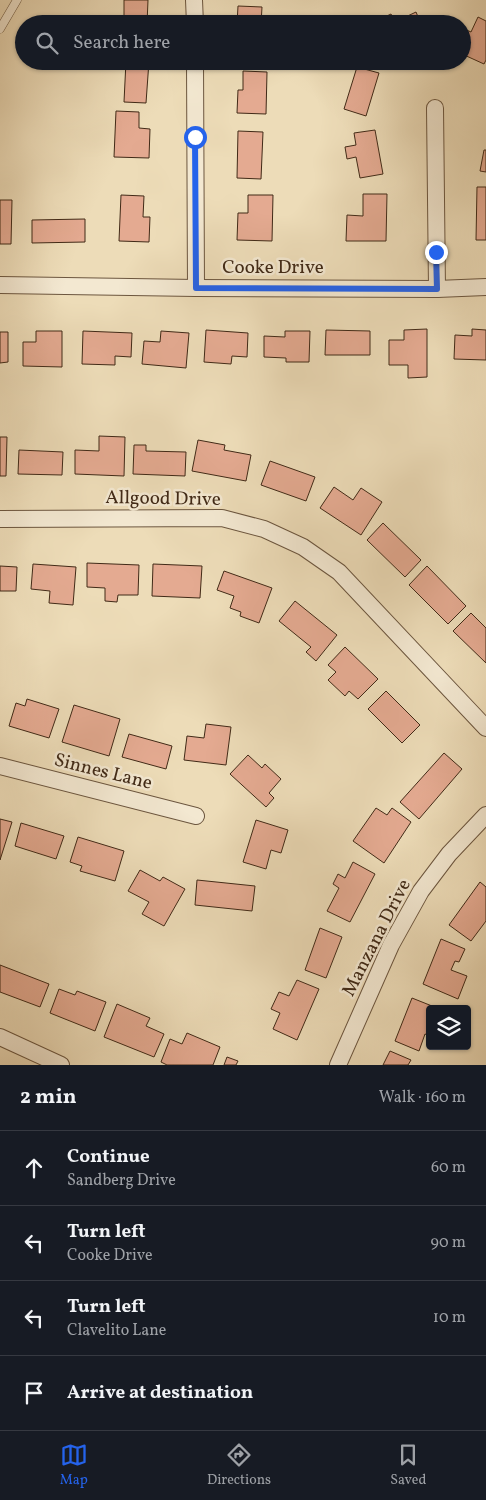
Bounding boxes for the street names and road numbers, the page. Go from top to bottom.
street label: Cooke Drive [222,255,324,281]
street label: Allgood Drive [105,485,221,513]
street label: Sinnes Lane [51,747,155,797]
street label: Manzana Drive [336,875,418,1001]

